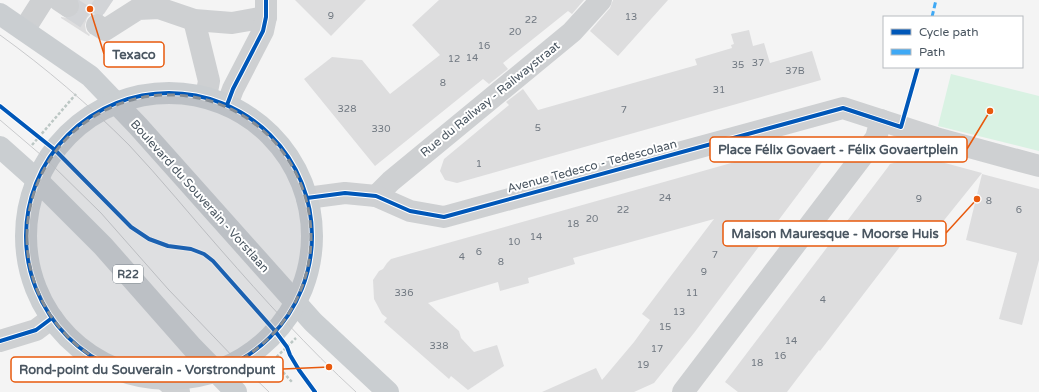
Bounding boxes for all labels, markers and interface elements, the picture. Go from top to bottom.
house number: 9 [328,10,334,22]
house number: 13 [625,11,637,23]
house number: 22 [525,14,537,26]
legend [883,16,1023,68]
text: Cycle path [919,25,978,39]
house number: 20 [509,26,521,38]
street label: Rue du Railway - Railwaystraat [417,38,563,160]
house number: 16 [478,40,490,52]
callout: Texaco [104,42,164,67]
text: Path [919,45,945,59]
text: Texaco [111,47,156,63]
house number: 14 [466,52,478,64]
house number: 12 [448,53,460,65]
house number: 37 [752,57,764,69]
house number: 35 [732,59,744,71]
house number: 37B [785,65,805,77]
house number: 8 [440,77,446,89]
house number: 31 [713,84,725,96]
house number: 328 [338,103,356,115]
house number: 7 [621,104,627,116]
street label: Boulevard du Souverain - Vorstlaan [128,117,272,275]
house number: 5 [535,122,541,134]
house number: 330 [372,123,390,135]
street label: Avenue Tedesco - Tedescolaan [506,137,678,195]
callout: Place Félix Govaert - Félix Govaertplein [710,137,967,162]
text: Place Félix Govaert - Félix Govaertplein [718,142,958,158]
house number: 1 [476,158,482,170]
house number: 24 [659,192,671,204]
house number: 9 [916,193,922,205]
house number: 8 [986,195,992,207]
house number: 22 [617,204,629,216]
house number: 6 [1016,204,1022,216]
house number: 20 [586,213,598,225]
house number: 18 [567,218,579,230]
callout: Maison Mauresque - Moorse Huis [723,221,946,246]
text: Maison Mauresque - Moorse Huis [731,226,939,242]
house number: 14 [530,231,542,243]
house number: 10 [508,236,520,248]
house number: 6 [476,246,482,258]
house number: 7 [712,249,718,261]
house number: 4 [459,251,465,263]
house number: 8 [498,256,504,268]
road number: R22 [113,265,143,283]
house number: 9 [701,266,707,278]
house number: 336 [395,287,413,299]
house number: 11 [686,287,698,299]
house number: 4 [820,294,826,306]
house number: 13 [673,306,685,318]
house number: 15 [659,321,671,333]
house number: 14 [785,335,797,347]
house number: 338 [430,340,448,352]
house number: 17 [651,343,663,355]
house number: 16 [774,350,786,362]
callout: Rond-point du Souverain - Vorstrondpunt [11,357,283,382]
house number: 18 [751,357,763,369]
house number: 19 [637,359,649,371]
text: Rond-point du Souverain - Vorstrondpunt [19,362,275,378]

